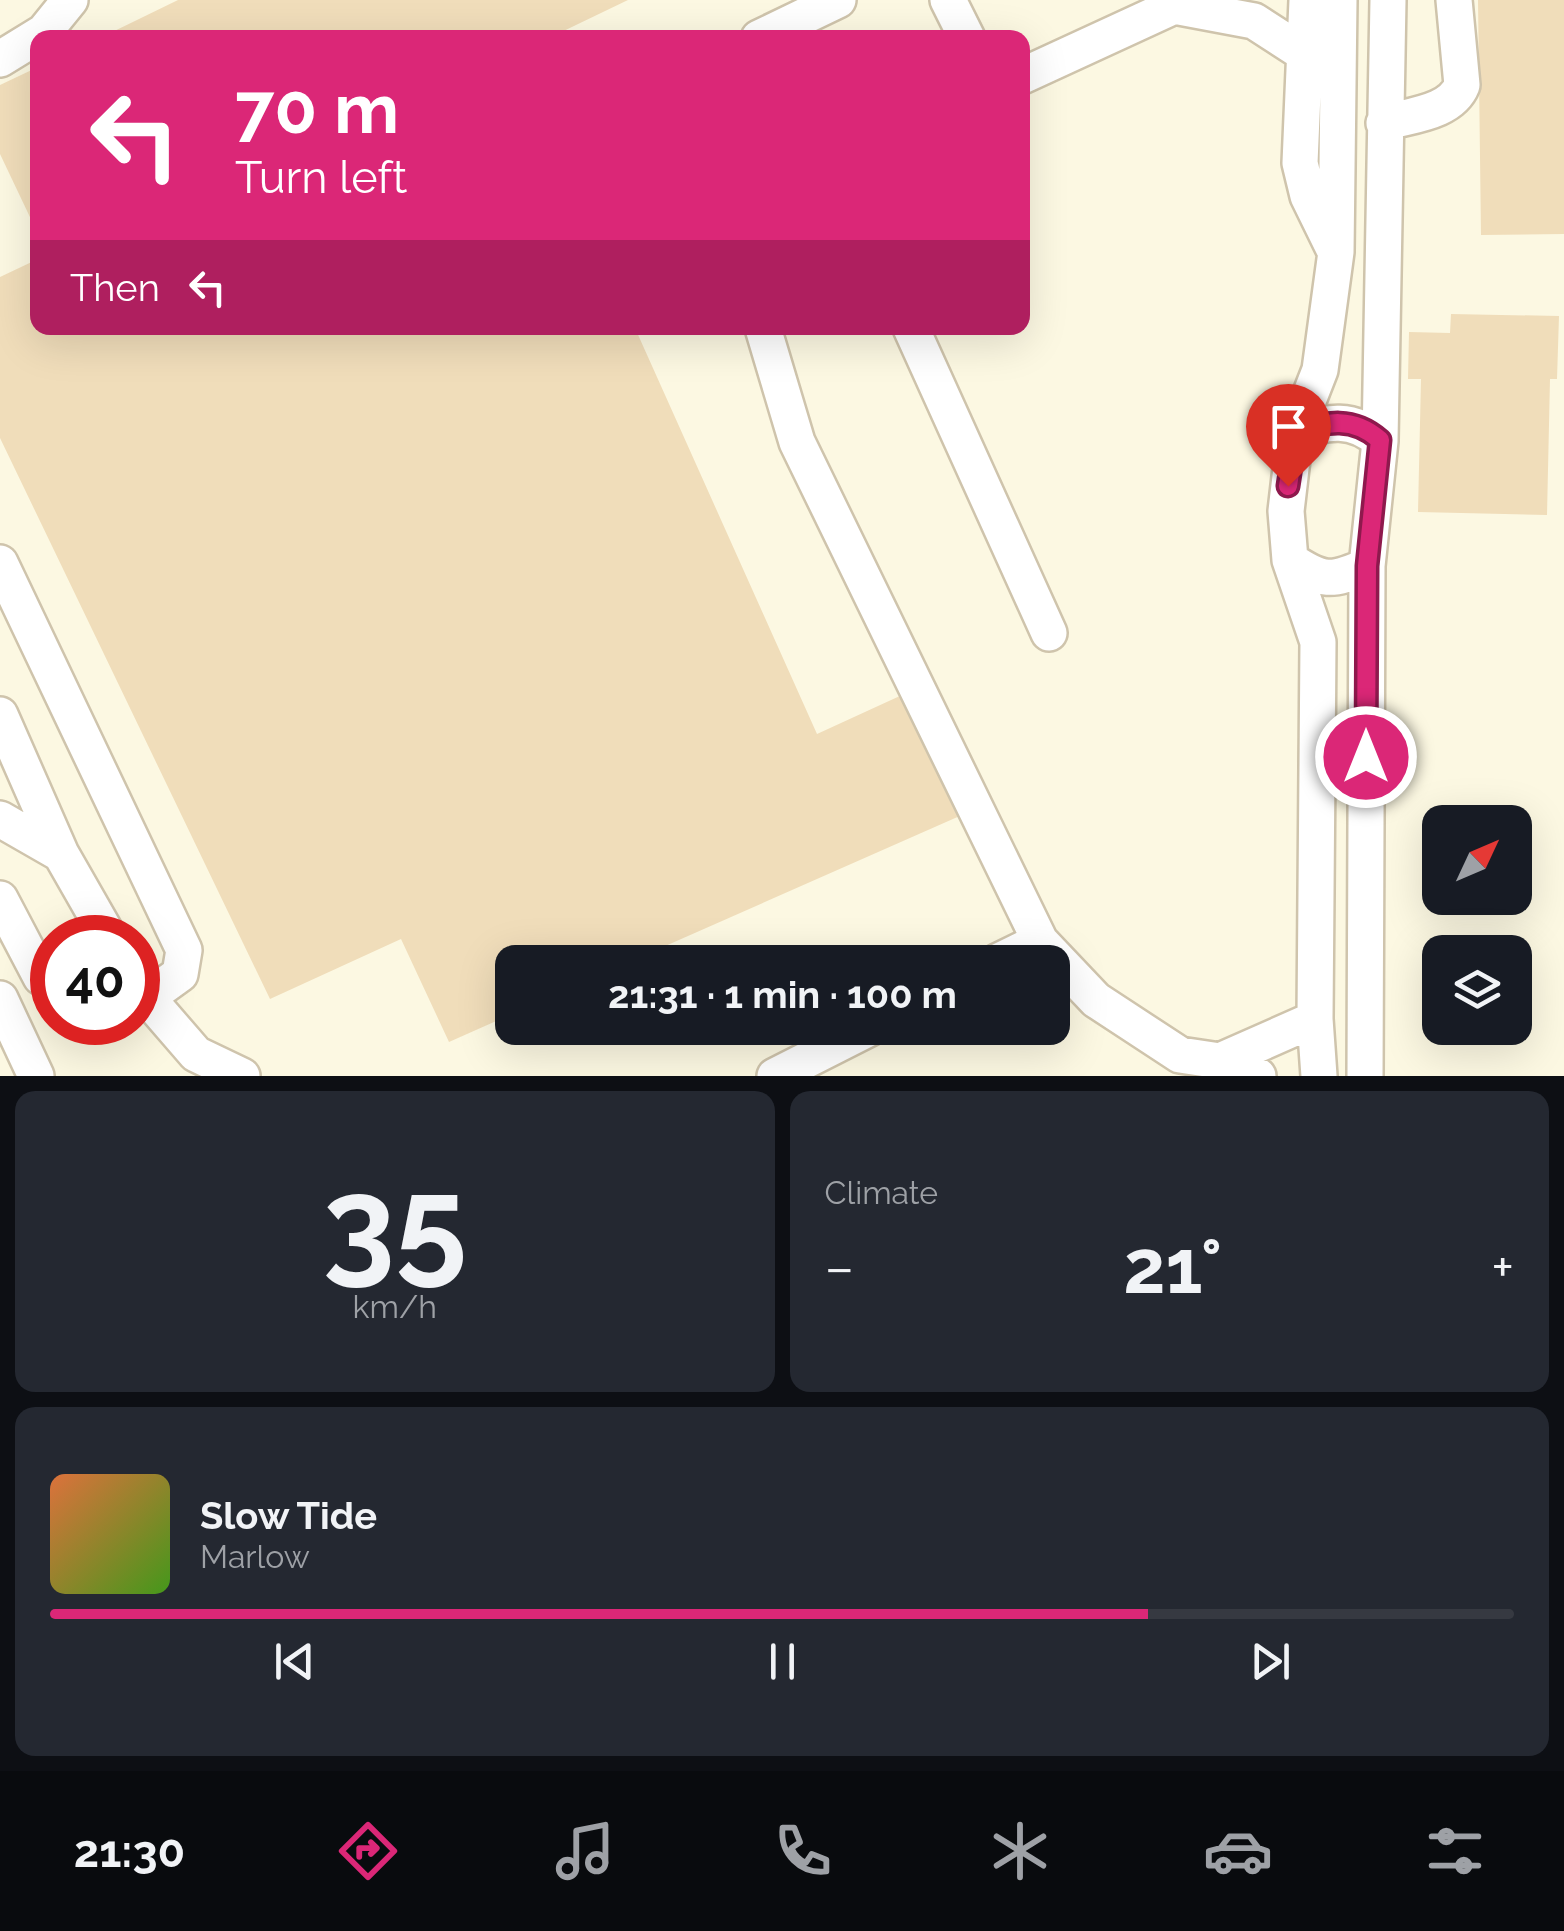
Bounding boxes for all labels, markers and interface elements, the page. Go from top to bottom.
text: 70 m [235,67,399,149]
icon: left [70,70,200,200]
text: Turn left [235,151,407,204]
icon: left [180,260,235,315]
text: Then [70,265,160,310]
pin [1246,384,1331,487]
icon: arrive [1261,399,1316,454]
position arrow [1314,705,1418,809]
north arrow [1422,805,1532,915]
map controls [1422,805,1532,1045]
speed limit sign: 40 [30,915,160,1045]
button: layers [1422,935,1532,1045]
text: 21:31 · 1 min · 100 m [608,972,957,1017]
text: 35 [322,1147,467,1299]
text: Climate [825,1174,938,1211]
text: 21° [1123,1222,1222,1311]
text: − [825,1235,854,1300]
text: + [1491,1235,1514,1300]
text: km/h [353,1288,437,1325]
text: Slow Tide [200,1493,377,1538]
text: Marlow [200,1538,310,1575]
icon: previous [267,1634,322,1689]
icon: pause [755,1634,810,1689]
icon: next [1243,1634,1298,1689]
icon: directions [333,1816,403,1886]
icon: music [550,1816,620,1886]
icon: phone [768,1816,838,1886]
icon: climate [985,1816,1055,1886]
icon: car [1203,1816,1273,1886]
icon: filters [1420,1816,1490,1886]
text: 21:30 [74,1825,185,1878]

